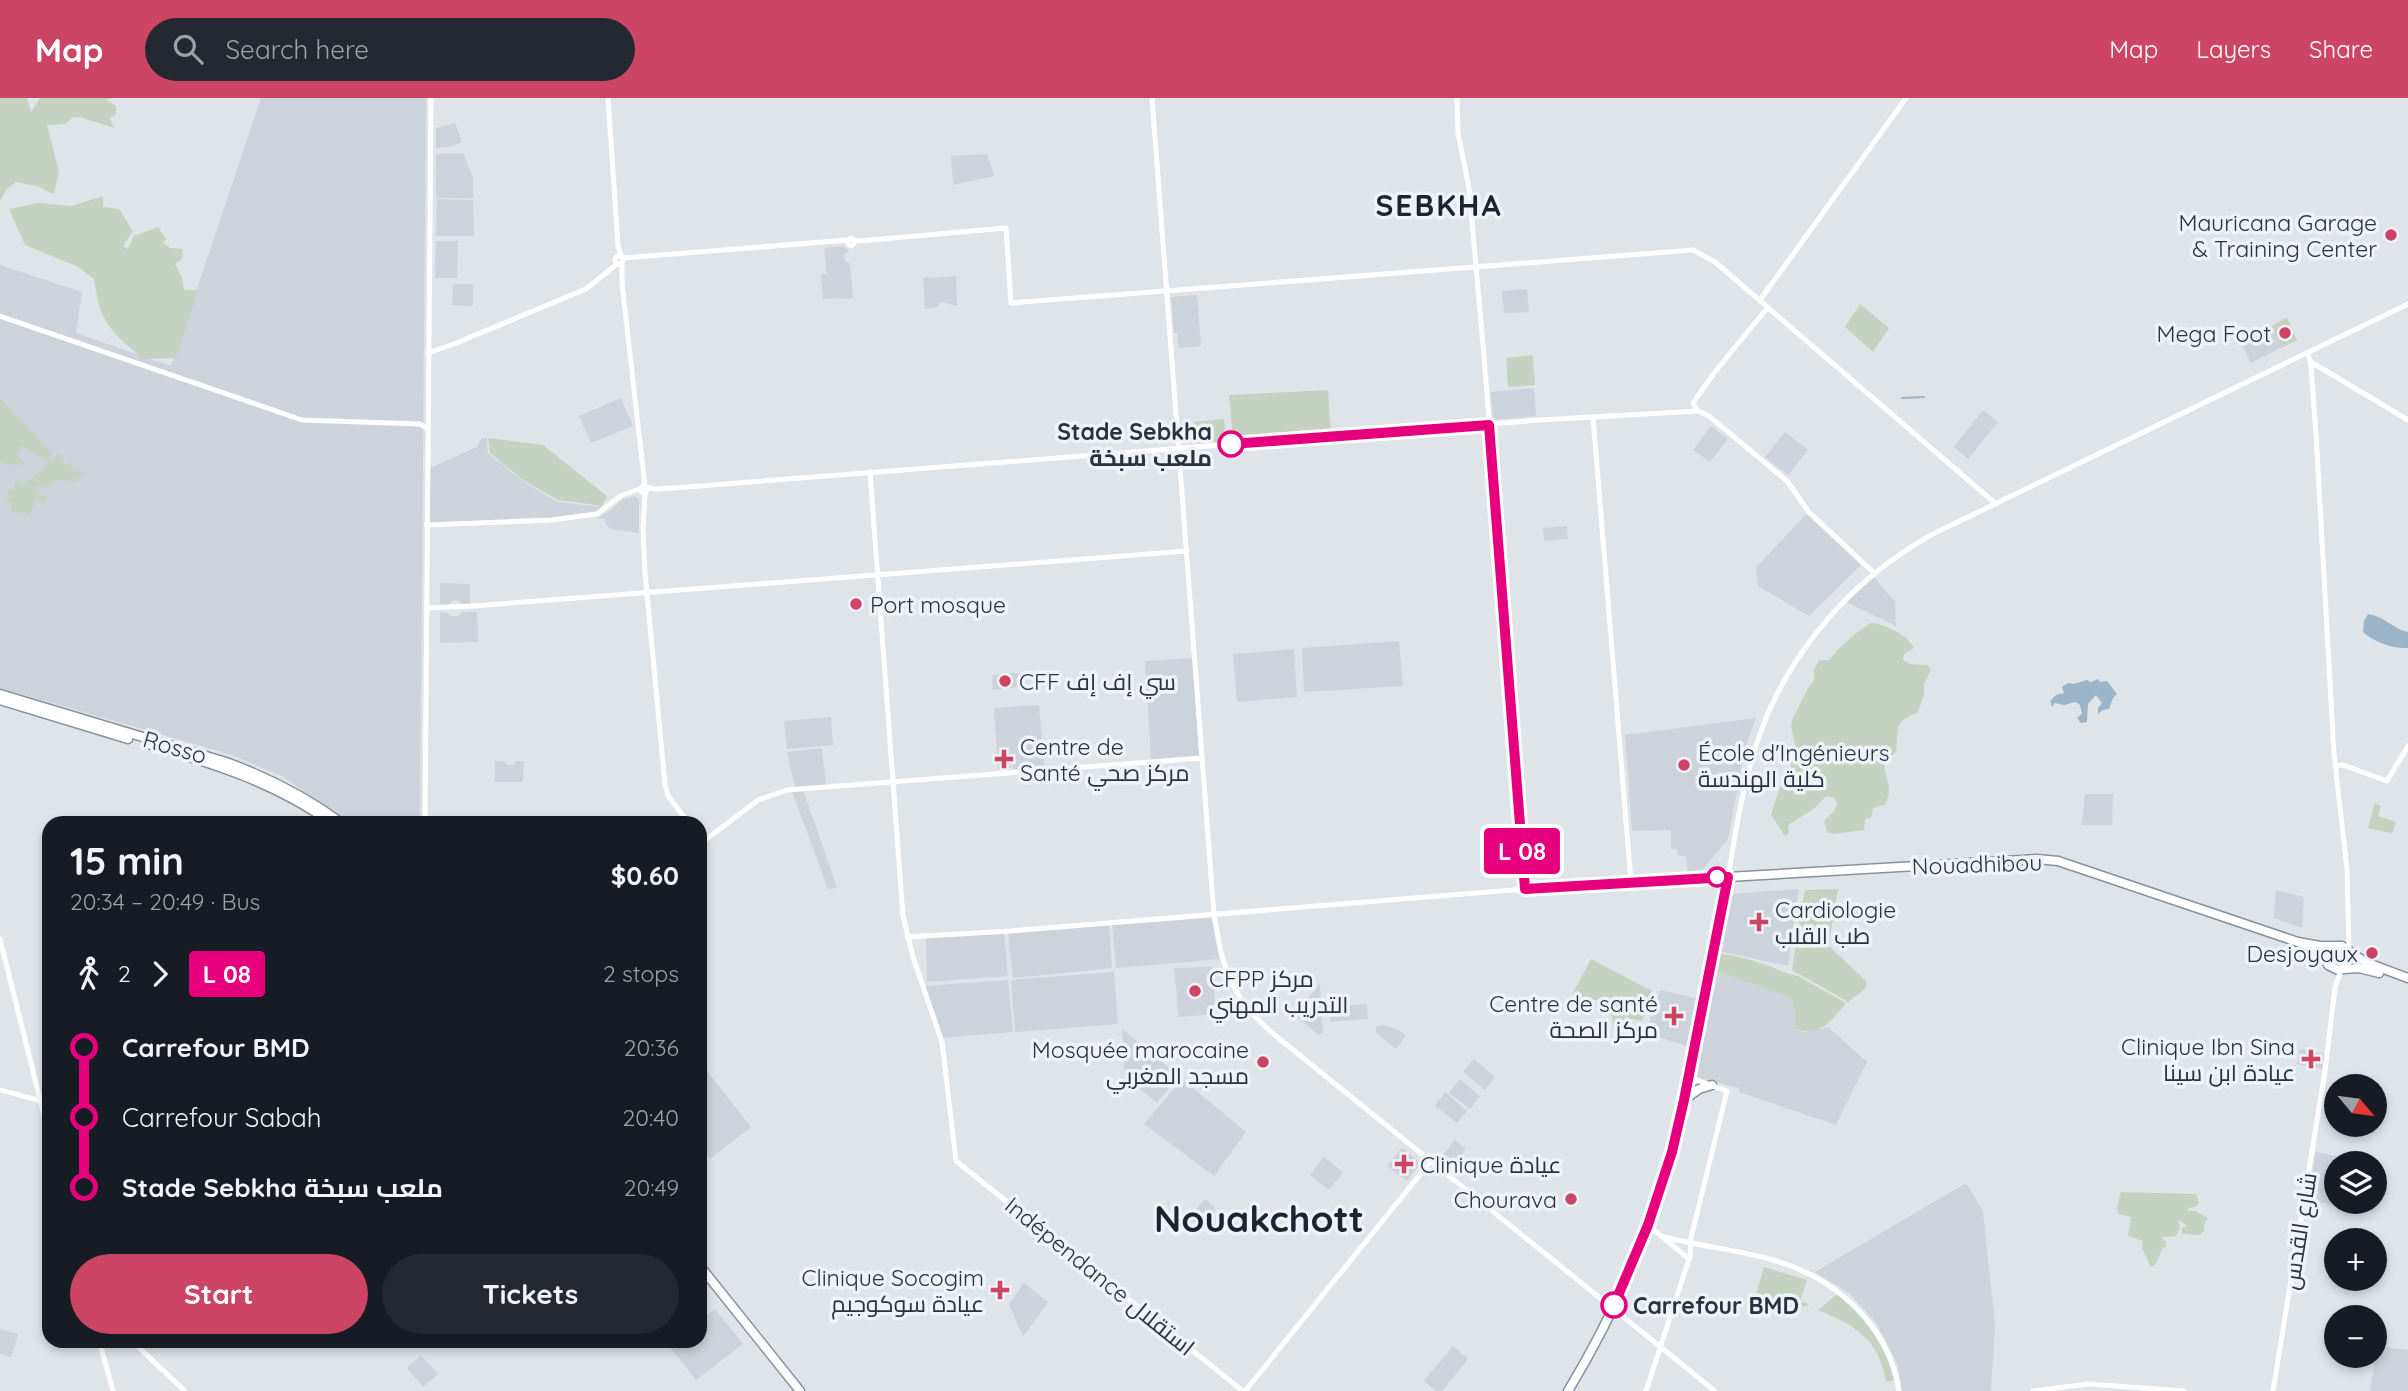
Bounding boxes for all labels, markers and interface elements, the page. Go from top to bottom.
search box [145,18,635,81]
text: Map [35,29,103,70]
icon: search [169,30,207,68]
text: Search here [225,33,369,66]
text: Map [2109,34,2158,64]
text: Layers [2196,34,2271,64]
text: Share [2309,34,2373,64]
district label: SEBKHA [1375,186,1503,224]
place label: Mauricana Garage & Training Center [2178,208,2377,263]
marker: Mauricana Garage & Training Center [2383,227,2399,243]
place label: Mega Foot [2156,319,2271,348]
marker: Mega Foot [2277,325,2293,341]
place label: Stade Sebkha ملعب سبخة [1057,417,1212,472]
marker: Stade Sebkha ملعب سبخة [1218,431,1244,457]
place label: Port mosque [870,590,1006,619]
marker: Port mosque [848,596,864,612]
place label: CFF سي إف إف [1019,667,1176,699]
marker: CFF سي إف إف [997,673,1013,689]
street label: Rosso [140,724,210,770]
place label: Centre de Santé مركز صحي [1020,732,1189,791]
place label: École d'Ingénieurs كلية الهندسة [1698,738,1889,793]
marker: Centre de Santé مركز صحي [994,749,1014,769]
marker: École d'Ingénieurs كلية الهندسة [1676,757,1692,773]
line badge: L 08 [1473,828,1571,874]
text: L 08 [1498,836,1546,866]
text: 15 min [70,837,184,885]
street label: Nouadhibou [1911,847,2043,881]
text: $0.60 [611,859,679,892]
unlabelled marker [1707,867,1727,887]
text: 20:34 – 20:49 · Bus [70,887,260,916]
place label: Cardiologie طب القلب [1775,895,1896,950]
marker: Cardiologie طب القلب [1749,912,1769,932]
place label: Desjoyaux [2246,939,2358,968]
marker: Desjoyaux [2364,945,2380,961]
icon: walk [70,955,108,993]
icon: forward [141,955,179,993]
text: 2 [118,959,131,988]
text: L 08 [203,959,251,989]
text: 2 stops [603,959,679,988]
place label: CFPP مركز التدريب المهني [1209,964,1348,1023]
marker: CFPP مركز التدريب المهني [1187,983,1203,999]
place label: Centre de santé مركز الصحة [1489,989,1658,1044]
marker: Centre de santé مركز الصحة [1664,1006,1684,1026]
text: Carrefour BMD [122,1031,310,1064]
place label: Clinique Ibn Sina عيادة ابن سينا [2121,1032,2295,1087]
text: 20:36 [624,1033,679,1062]
place label: Mosquée marocaine مسجد المغربي [1032,1035,1249,1094]
marker: Clinique Ibn Sina عيادة ابن سينا [2301,1049,2321,1069]
marker: Mosquée marocaine مسجد المغربي [1255,1054,1271,1070]
north arrow [2324,1074,2387,1138]
map controls [2324,1074,2387,1368]
text: Carrefour Sabah [122,1101,322,1134]
text: 20:40 [622,1103,679,1132]
place label: Clinique عيادة [1420,1150,1561,1179]
button: layers [2324,1151,2387,1214]
marker: Clinique عيادة [1394,1154,1414,1174]
street label: شارع القدس [2275,1170,2325,1292]
text: Stade Sebkha ملعب سبخة [122,1171,443,1204]
text: 20:49 [624,1173,679,1202]
place label: Chourava [1454,1185,1557,1214]
street label: Indépendance استقلال [999,1190,1201,1362]
marker: Chourava [1563,1191,1579,1207]
district label: Nouakchott [1154,1195,1364,1241]
button: + [2324,1228,2387,1291]
button: Start [70,1254,368,1334]
button: Tickets [382,1254,679,1334]
place label: Clinique Socogim عيادة سوكوجيم [801,1263,984,1320]
marker: Clinique Socogim عيادة سوكوجيم [990,1280,1010,1300]
place label: Carrefour BMD [1633,1291,1799,1320]
marker: Carrefour BMD [1601,1292,1627,1318]
button: − [2324,1305,2387,1368]

